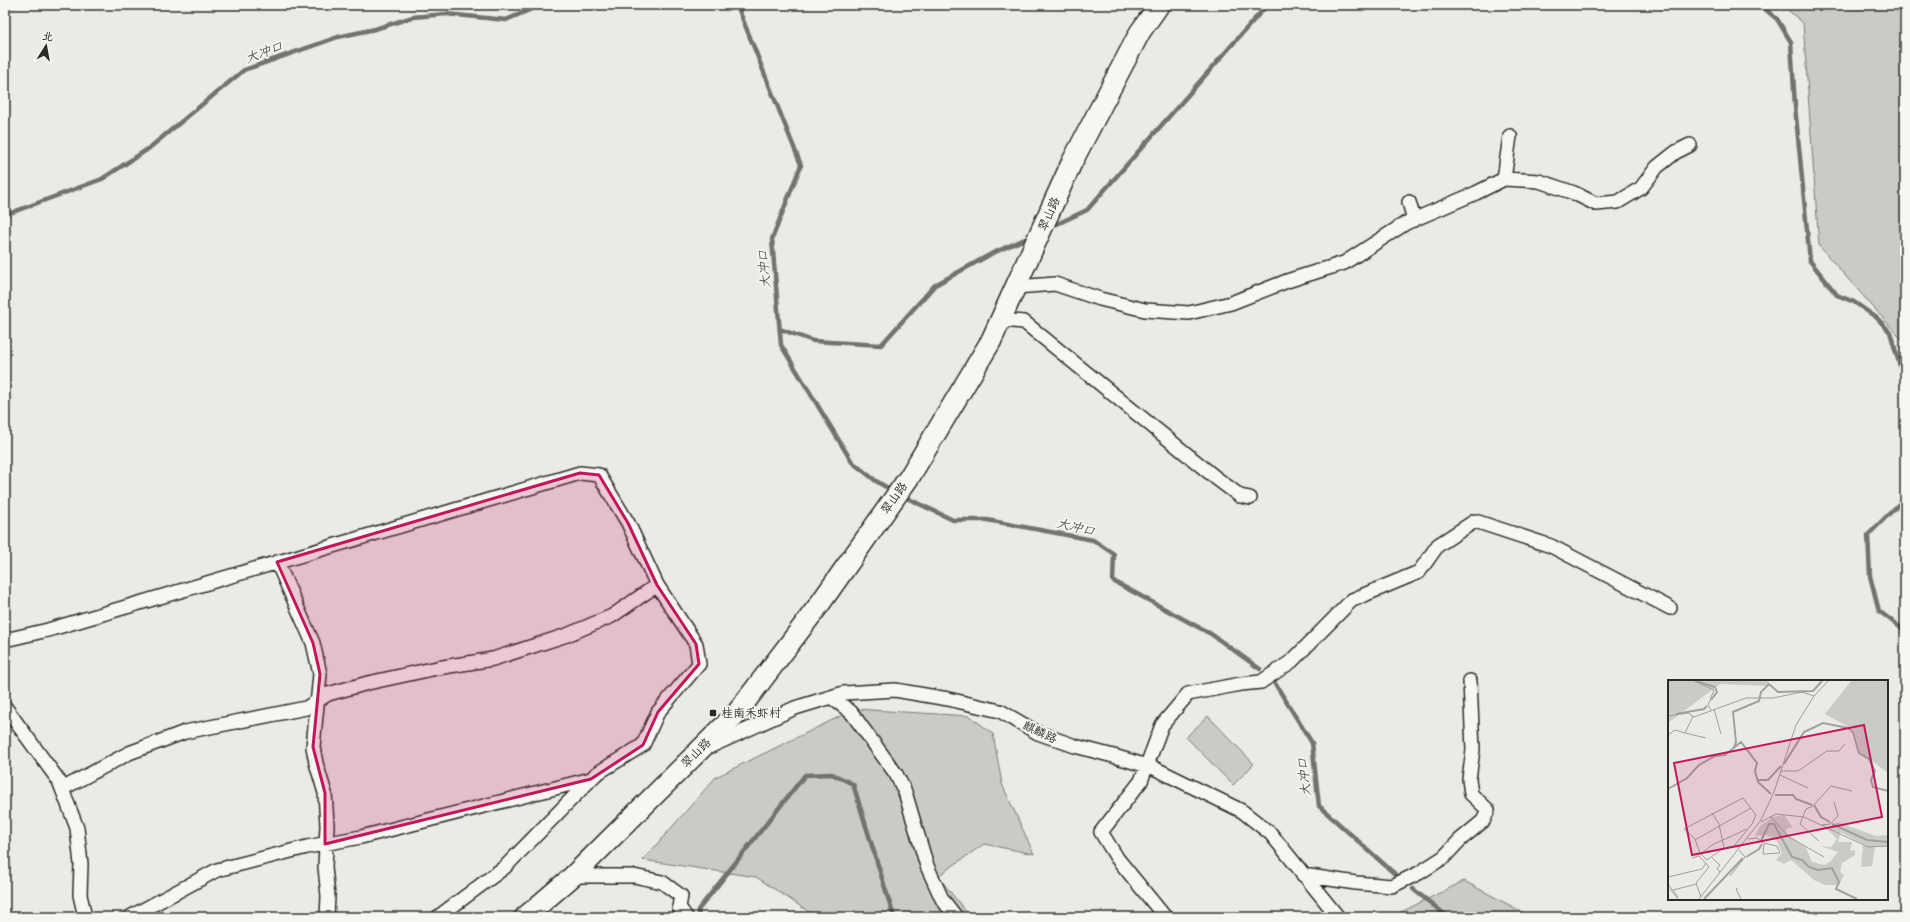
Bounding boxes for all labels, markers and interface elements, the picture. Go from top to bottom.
north arrow [26,26,66,66]
text: 北 [41,29,54,44]
water label: 大冲口 [243,38,285,66]
street label: 翠山路 [1035,195,1063,233]
water label: 大冲口 [755,249,773,289]
street label: 翠山路 [878,479,910,517]
water label: 大冲口 [1055,515,1097,539]
inset map [1668,680,1888,900]
place label: 桂南禾虾村 [721,706,781,720]
marker: 桂南禾虾村 [708,708,718,718]
street label: 麒麟路 [1021,718,1059,746]
street label: 翠山路 [678,735,714,771]
water label: 大冲口 [1295,757,1313,797]

